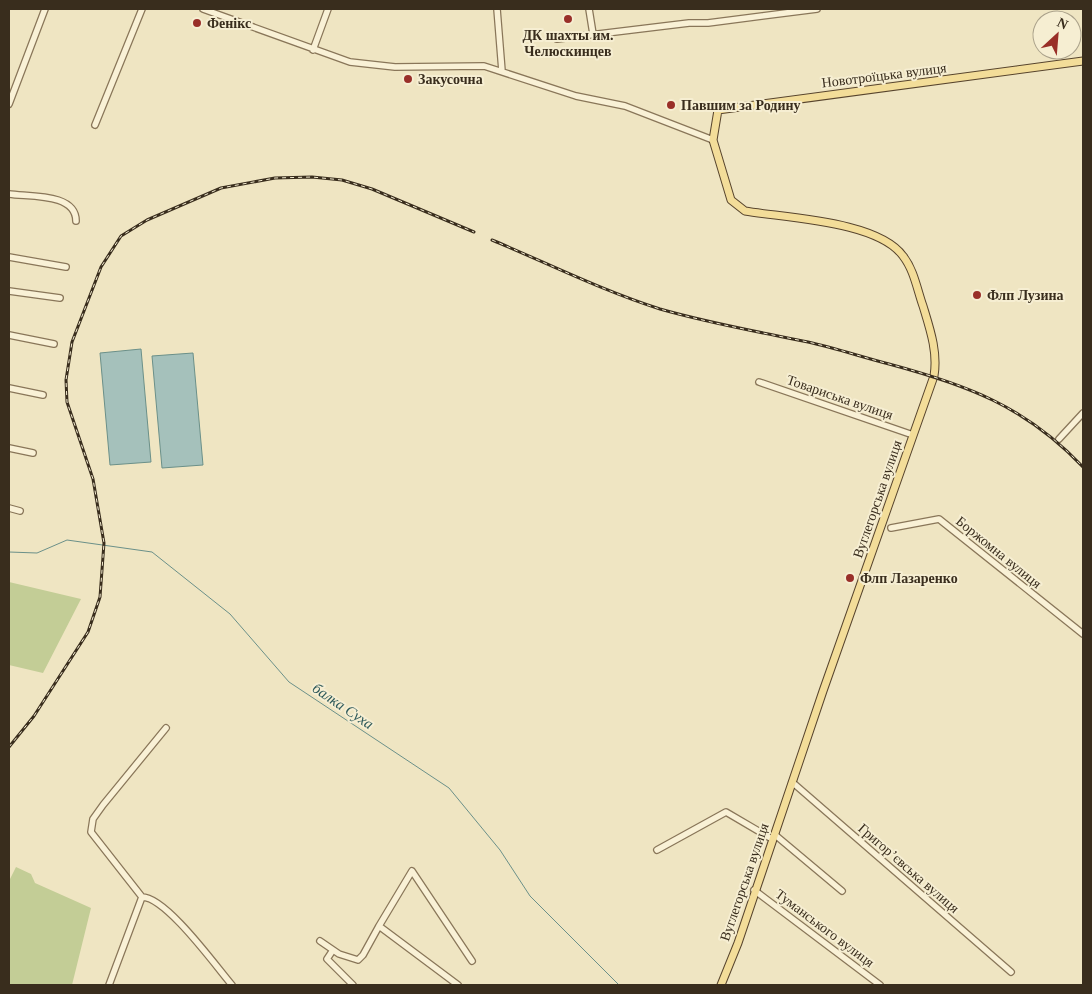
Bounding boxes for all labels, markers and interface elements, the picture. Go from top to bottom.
north arrow [1032,10,1082,60]
marker: ДК шахты им. Челюскинцев [562,13,574,25]
text: N [1055,15,1070,33]
place label: Фенікс [207,16,251,31]
marker: Фенікс [191,17,203,29]
place label: ДК шахты им. Челюскинцев [522,28,614,59]
street label: Новотроїцька вулиця [821,60,948,91]
place label: Закусочна [418,72,483,87]
marker: Закусочна [402,73,414,85]
place label: Павшим за Родину [681,98,801,113]
marker: Павшим за Родину [665,99,677,111]
place label: Флп Лузина [987,288,1064,303]
marker: Флп Лузина [971,289,983,301]
street label: Товариська вулиця [785,372,895,423]
street label: Вуглегорська вулиця [850,438,905,560]
street label: Боржомна вулиця [953,513,1045,592]
place label: Флп Лазаренко [860,571,958,586]
marker: Флп Лазаренко [844,572,856,584]
water label: балка Суха [310,680,376,732]
street label: Вуглегорська вулиця [717,821,772,943]
street label: Григор’євська вулиця [855,821,962,916]
street label: Туманського вулиця [772,886,877,971]

